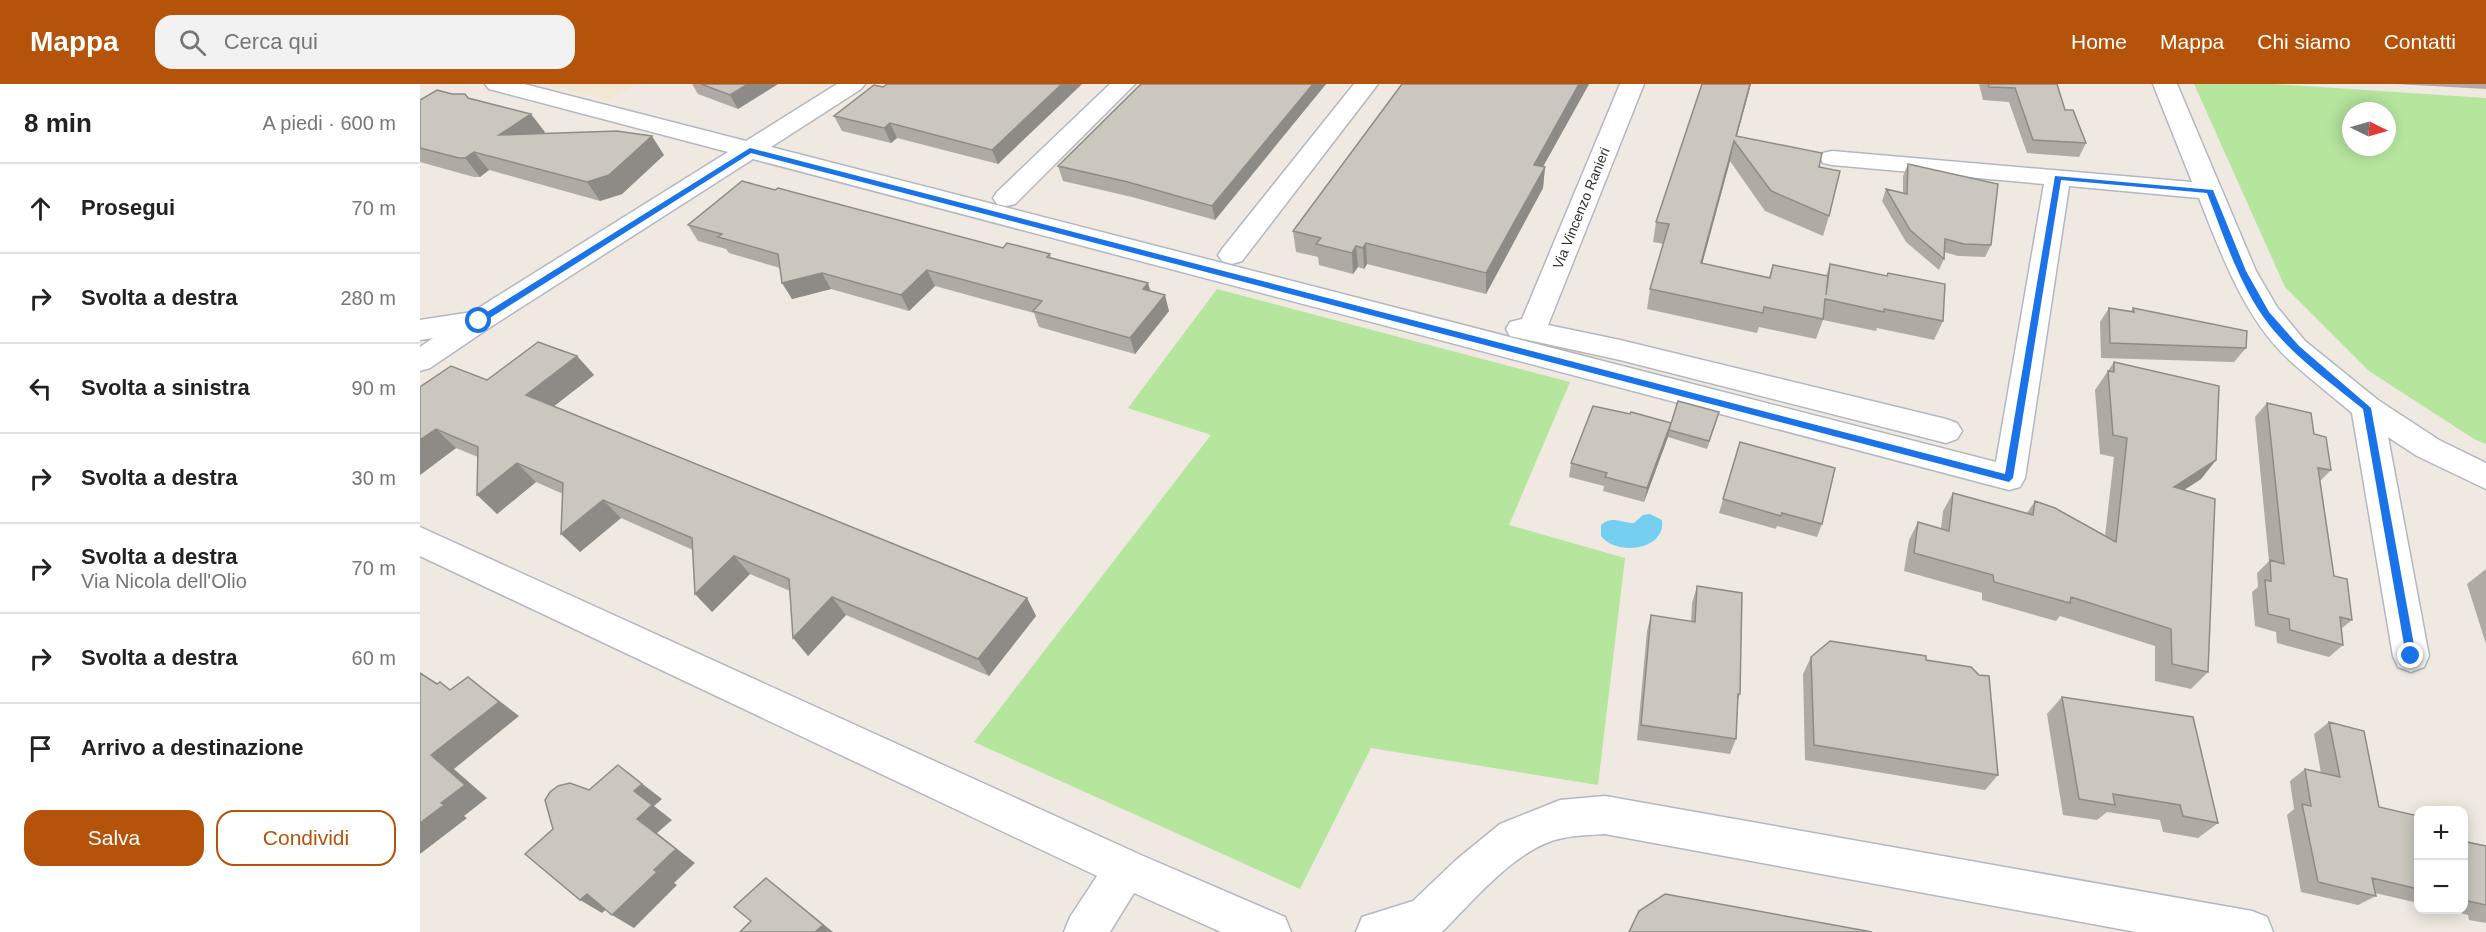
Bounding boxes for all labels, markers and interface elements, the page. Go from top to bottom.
search box [155,15,575,69]
text: Mappa [30,26,119,57]
icon: search [176,26,209,59]
text: Cerca qui [224,29,318,54]
text: Home [2071,30,2127,53]
text: Mappa [2160,30,2224,53]
text: Chi siamo [2257,30,2351,53]
text: Contatti [2384,30,2456,53]
north arrow [2342,102,2396,156]
text: 8 min [24,108,92,138]
text: A piedi · 600 m [263,112,396,134]
street label: Via Vincenzo Ranieri [1549,145,1613,271]
icon: ahead [24,192,57,225]
text: Prosegui [81,195,175,220]
text: 70 m [352,197,396,219]
icon: right [24,282,57,315]
text: Svolta a destra [81,285,238,310]
text: 280 m [340,287,396,309]
route start [465,307,491,333]
icon: left [24,372,57,405]
text: Svolta a sinistra [81,375,250,400]
text: 90 m [352,377,396,399]
icon: right [24,462,57,495]
text: Svolta a destra [81,465,238,490]
text: 30 m [352,467,396,489]
text: Svolta a destra [81,544,238,569]
icon: right [24,552,57,585]
text: 70 m [352,557,396,579]
text: Via Nicola dell'Olio [81,570,247,592]
icon: right [24,642,57,675]
route end [2397,642,2423,668]
text: Svolta a destra [81,645,238,670]
text: 60 m [352,647,396,669]
icon: arrive [24,732,57,765]
text: Arrivo a destinazione [81,735,304,760]
map controls [2414,806,2468,914]
button: + [2414,806,2468,860]
button: Salva [24,810,204,866]
button: Condividi [216,810,396,866]
button: − [2414,860,2468,914]

